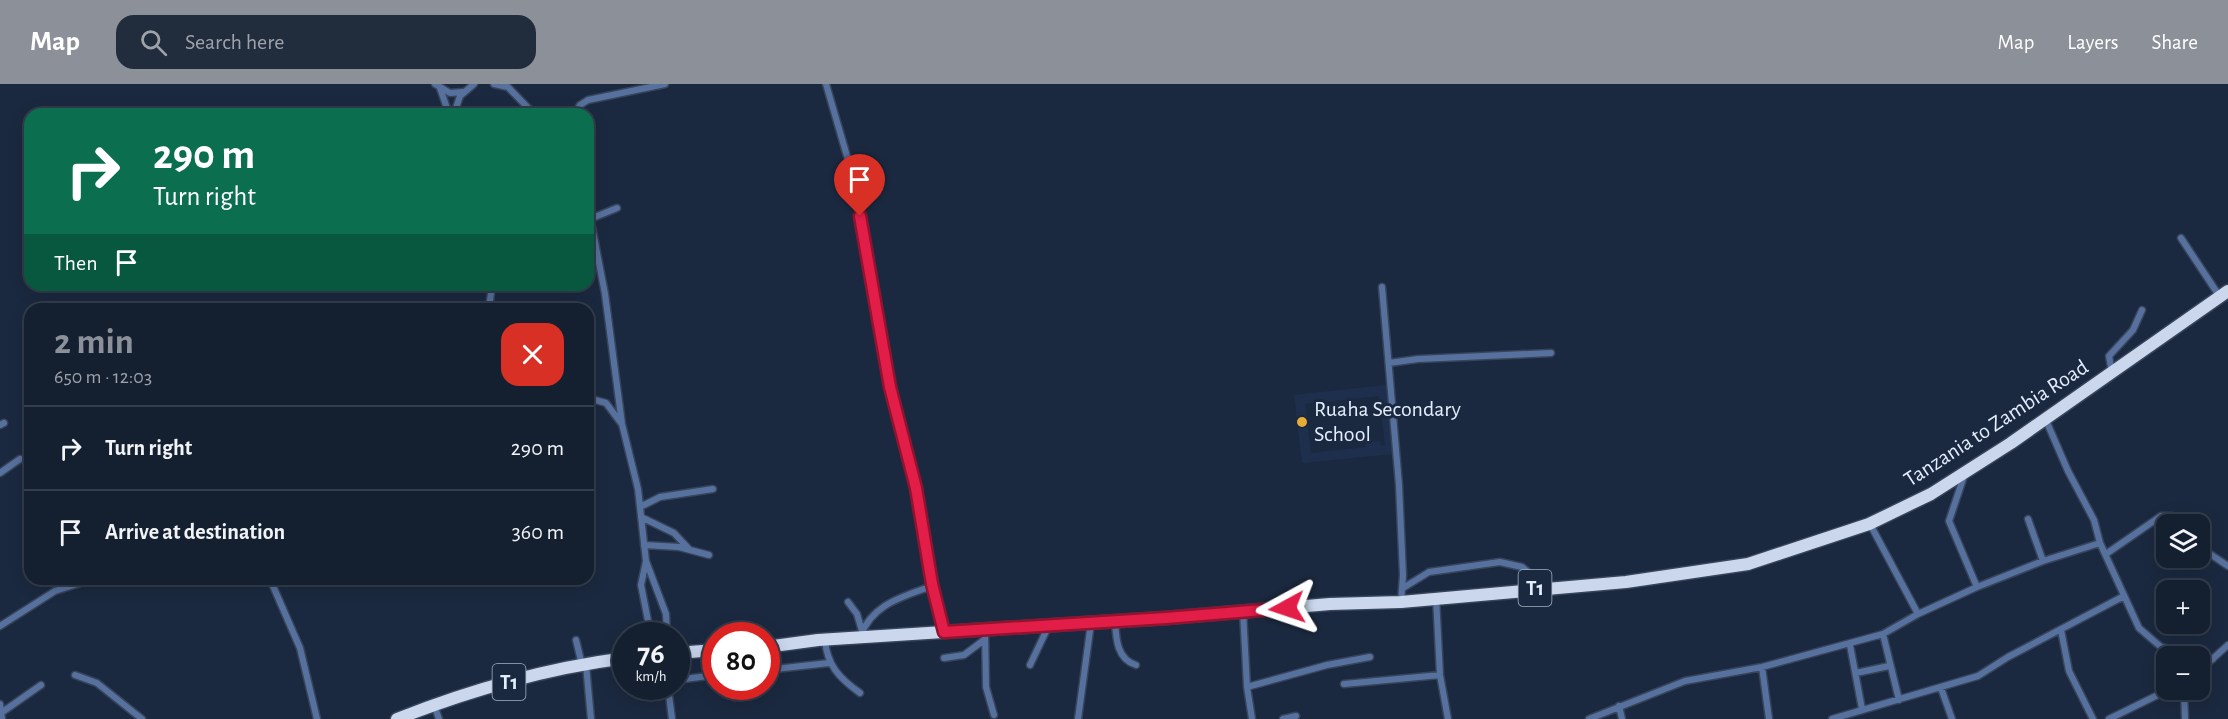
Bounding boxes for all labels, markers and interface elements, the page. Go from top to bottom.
search box [116,15,536,69]
icon: search [137,26,170,59]
text: Map [30,28,80,56]
text: Search here [185,31,284,53]
text: Map [1998,32,2034,53]
text: Layers [2067,32,2118,53]
text: Share [2151,32,2198,53]
icon: right [54,132,132,210]
text: 290 m [153,134,255,176]
pin [834,154,885,216]
icon: arrive [843,163,876,196]
text: Turn right [153,183,256,210]
icon: arrive [110,246,143,279]
text: Then [54,252,98,274]
button: close [501,323,564,386]
text: 2 min [54,324,134,360]
street label: Tanzania to Zambia Road [1900,355,2092,491]
text: 650 m · 12:03 [54,367,152,387]
place label: Ruaha Secondary School [1314,398,1462,445]
marker: Ruaha Secondary School [1295,415,1309,429]
icon: right [54,432,87,465]
text: Turn right [105,437,192,459]
text: 290 m [511,437,564,459]
map controls [2156,514,2210,700]
button: layers [2156,514,2210,568]
icon: arrive [54,516,87,549]
text: Arrive at destination [105,521,285,543]
text: 360 m [512,521,564,543]
road number: T1 [1518,570,1552,606]
position arrow [1255,576,1319,640]
button: + [2156,580,2210,634]
speed limit sign: 80 [702,622,780,700]
text: 76 [637,639,665,669]
button: − [2156,646,2210,700]
road number: T1 [492,664,526,700]
text: km/h [636,669,666,684]

